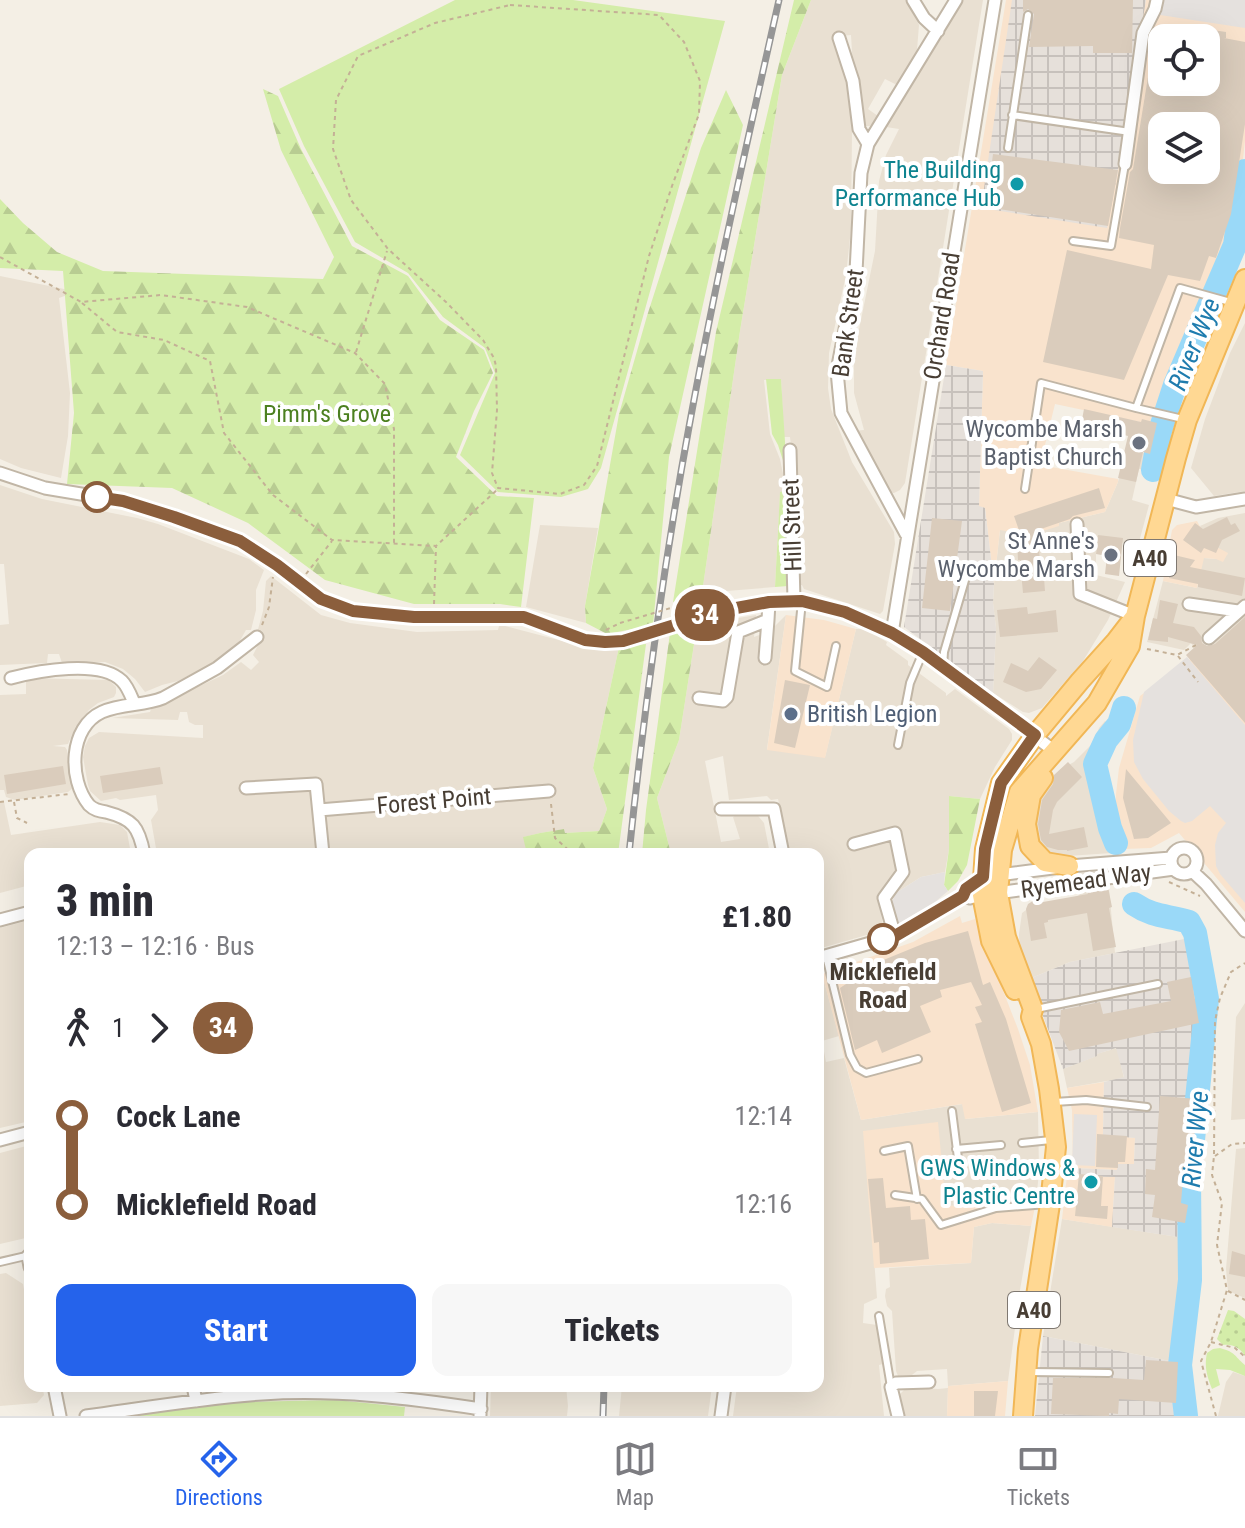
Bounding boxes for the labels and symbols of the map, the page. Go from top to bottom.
place label: The Building Performance Hub [835,156,1001,212]
marker: The Building Performance Hub [1008,175,1026,193]
street label: Orchard Road [918,250,966,382]
street label: Bank Street [827,267,869,379]
water label: River Wye [1162,294,1226,394]
park label: Pimm's Grove [263,400,391,428]
place label: Wycombe Marsh Baptist Church [966,415,1123,471]
marker: Wycombe Marsh Baptist Church [1130,434,1148,452]
street label: Hill Street [776,478,808,572]
unlabelled marker [82,482,112,512]
place label: St Anne's Wycombe Marsh [938,527,1095,583]
road number: A40 [1124,540,1176,576]
marker: St Anne's Wycombe Marsh [1102,546,1120,564]
line badge: 34 [669,589,741,641]
place label: British Legion [807,700,937,728]
marker: British Legion [782,705,800,723]
street label: Forest Point [376,782,492,820]
street label: Ryemead Way [1019,858,1153,904]
marker: Micklefield Road [868,924,898,954]
place label: Micklefield Road [830,958,936,1014]
water label: River Wye [1176,1090,1214,1188]
place label: GWS Windows & Plastic Centre [920,1154,1075,1210]
marker: GWS Windows & Plastic Centre [1082,1173,1100,1191]
road number: A40 [1008,1292,1060,1328]

